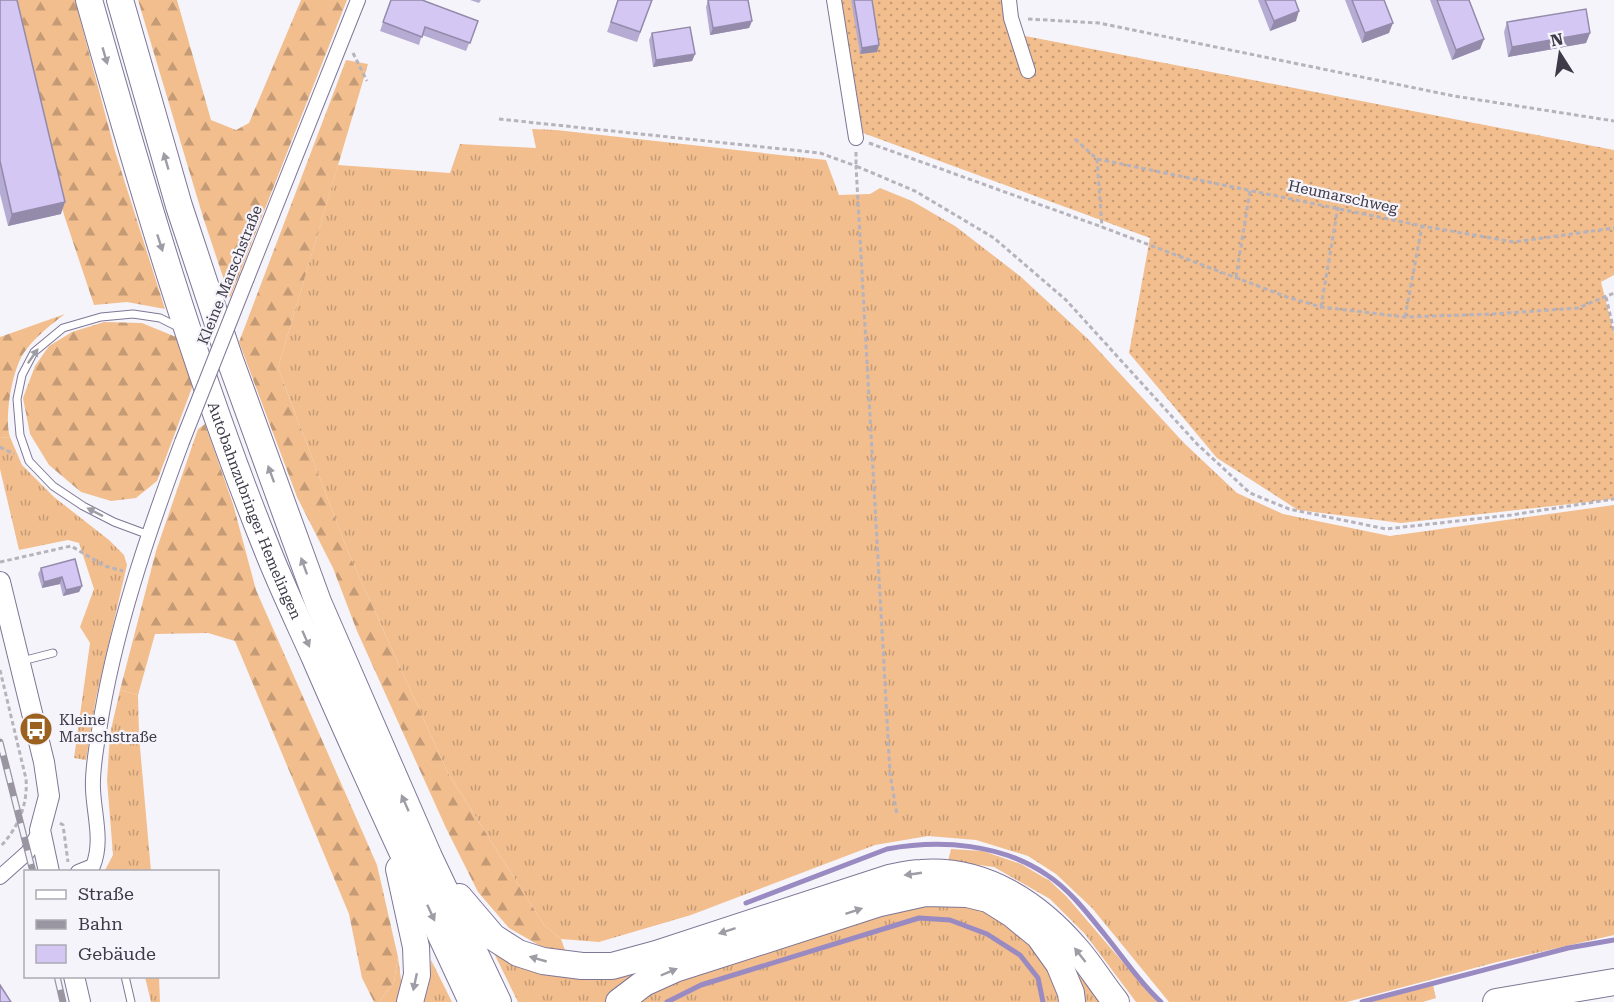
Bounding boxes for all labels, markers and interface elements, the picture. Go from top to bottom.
north arrow [1530,24,1590,84]
text: N [1549,29,1565,50]
one-way arrow [101,47,110,65]
one-way arrow [161,152,170,170]
street label: Heumarschweg [1287,177,1400,218]
street label: Kleine Marschstraße [194,203,266,347]
one-way arrow [155,234,165,252]
one-way arrow [27,348,39,364]
street label: Autobahnzubringer Hemelingen [204,399,305,622]
one-way arrow [265,465,275,483]
one-way arrow [86,507,103,517]
one-way arrow [299,557,308,575]
one-way arrow [301,630,311,648]
bus stop icon: Kleine Marschstraße [18,711,54,747]
place label: Kleine Marschstraße [59,711,157,746]
one-way arrow [400,794,410,812]
legend [24,870,219,978]
one-way arrow [904,870,923,879]
text: Straße [78,883,134,904]
one-way arrow [426,905,435,922]
one-way arrow [845,906,863,915]
text: Bahn [78,913,123,934]
one-way arrow [718,926,736,936]
text: Gebäude [78,943,156,964]
one-way arrow [1075,948,1087,963]
one-way arrow [529,954,547,963]
one-way arrow [661,967,679,977]
one-way arrow [409,973,419,992]

